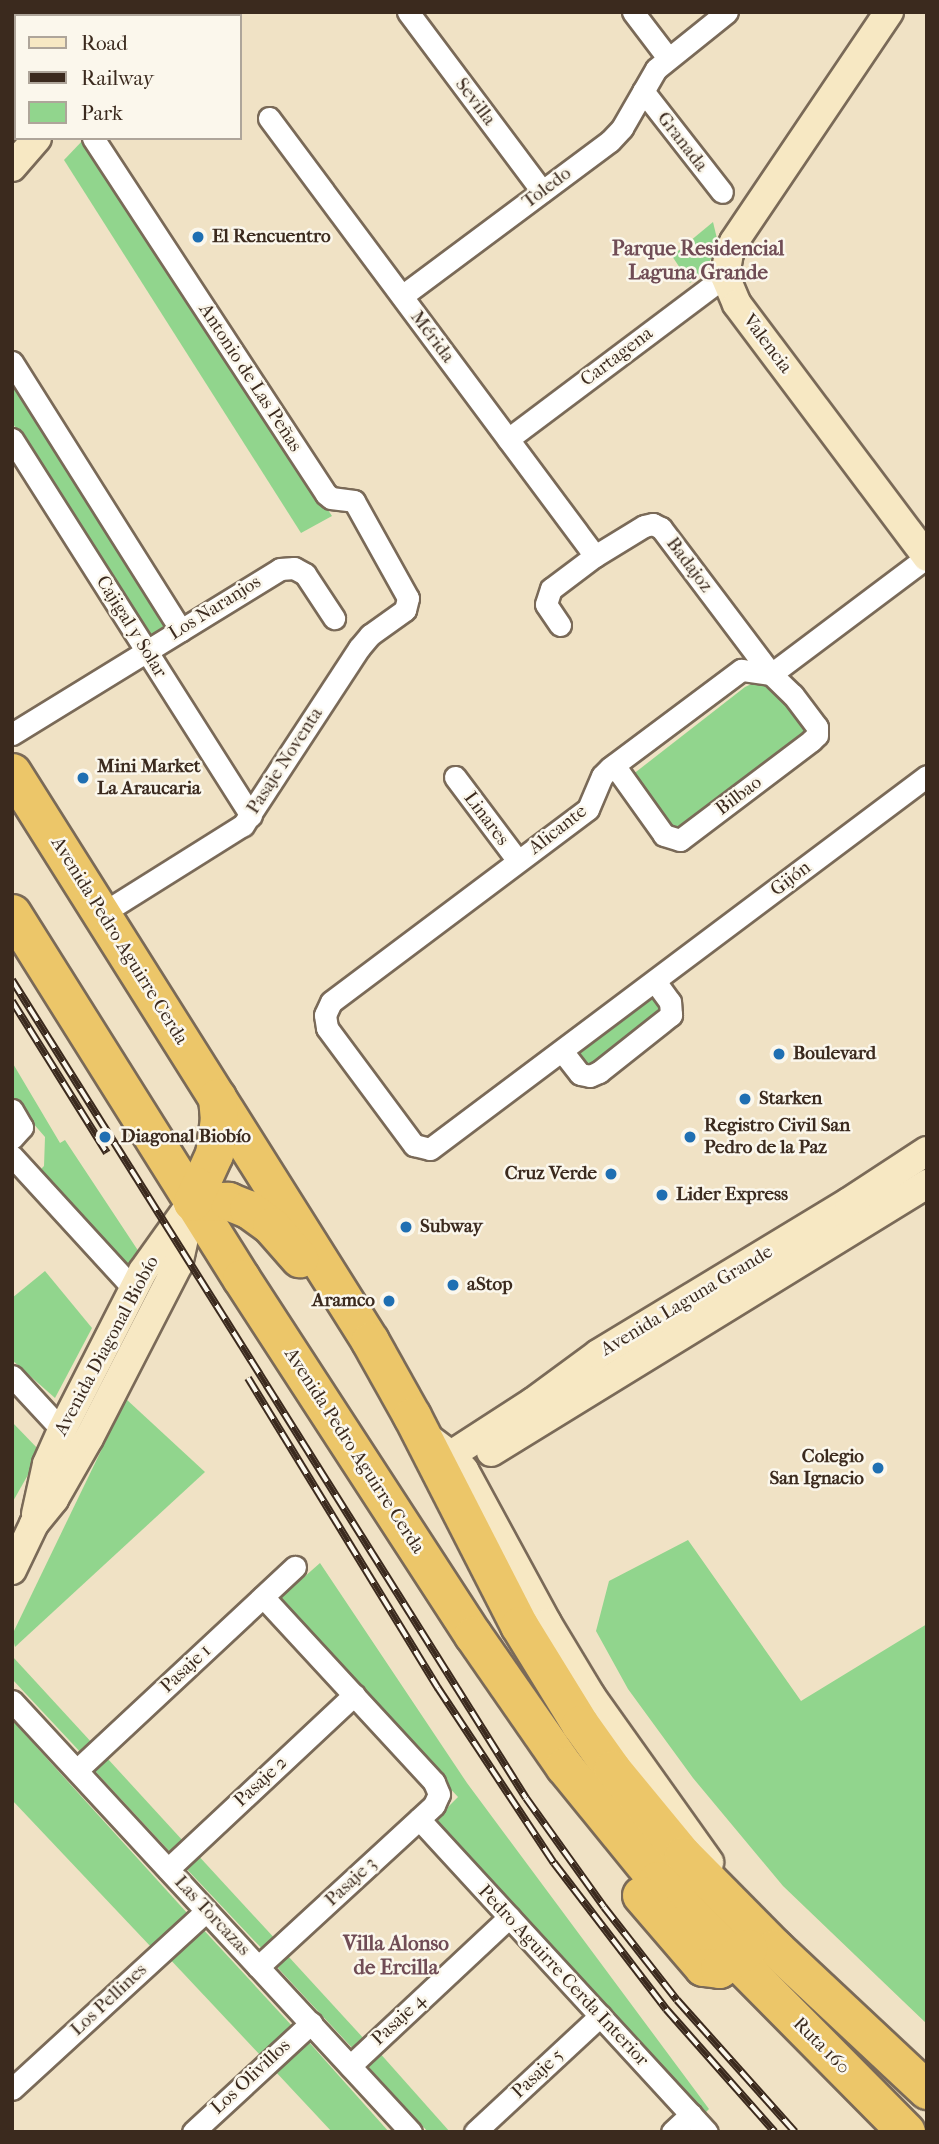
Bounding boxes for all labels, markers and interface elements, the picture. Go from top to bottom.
legend [14,14,242,140]
text: Road [81,31,128,55]
text: Railway [81,66,154,90]
street label: Sevilla [450,74,500,130]
text: Park [81,101,123,125]
street label: Granada [652,108,712,176]
street label: Toledo [518,162,576,214]
place label: El Rencuentro [212,226,331,248]
marker: El Rencuentro [190,229,206,245]
district label: Parque Residencial Laguna Grande [612,235,784,285]
street label: Antonio de Las Peñas [194,300,306,456]
street label: Mérida [405,306,459,368]
street label: Valencia [737,310,797,378]
street label: Cartagena [576,322,658,392]
street label: Badajoz [661,533,717,597]
street label: Los Naranjos [165,571,265,645]
street label: Cajigal y Solar [91,572,171,682]
street label: Pasaje Noventa [242,703,328,819]
place label: Mini Market La Araucaria [97,756,201,800]
marker: Mini Market La Araucaria [75,770,91,786]
street label: Bilbao [712,771,766,821]
street label: Linares [458,788,514,850]
street label: Alicante [524,800,592,860]
street label: Avenida Pedro Aguirre Cerda [46,833,192,1049]
street label: Gijón [766,857,816,901]
place label: Boulevard [793,1043,876,1065]
marker: Boulevard [771,1046,787,1062]
place label: Starken [759,1088,822,1110]
marker: Starken [737,1091,753,1107]
place label: Registro Civil San Pedro de la Paz [704,1115,850,1159]
place label: Diagonal Biobío [121,1126,251,1148]
marker: Diagonal Biobío [95,1127,115,1147]
marker: Registro Civil San Pedro de la Paz [682,1129,698,1145]
place label: Cruz Verde [505,1163,597,1185]
marker: Cruz Verde [603,1166,619,1182]
place label: Lider Express [676,1184,788,1206]
marker: Lider Express [654,1187,670,1203]
place label: Subway [420,1216,483,1238]
marker: Subway [398,1219,414,1235]
street label: Avenida Laguna Grande [597,1241,777,1361]
street label: Avenida Diagonal Biobío [50,1252,164,1440]
place label: aStop [467,1274,512,1296]
marker: aStop [445,1277,461,1293]
place label: Aramco [312,1290,375,1312]
marker: Aramco [381,1293,397,1309]
street label: Avenida Pedro Aguirre Cerda [279,1344,429,1558]
place label: Colegio San Ignacio [769,1446,864,1490]
marker: Colegio San Ignacio [870,1460,886,1476]
street label: Pasaje 1 [156,1640,216,1698]
street label: Pasaje 2 [230,1752,292,1812]
street label: Pasaje 3 [321,1853,381,1911]
street label: Las Torcazas [169,1871,255,1961]
street label: Pedro Aguirre Cerda Interior [473,1880,653,2072]
district label: Villa Alonso de Ercilla [343,1930,449,1980]
street label: Los Pellines [66,1959,152,2041]
street label: Pasaje 4 [367,1989,431,2051]
street label: Ruta 160 [788,2013,854,2079]
street label: Los Olivillos [207,2035,295,2119]
street label: Pasaje 5 [507,2044,569,2104]

